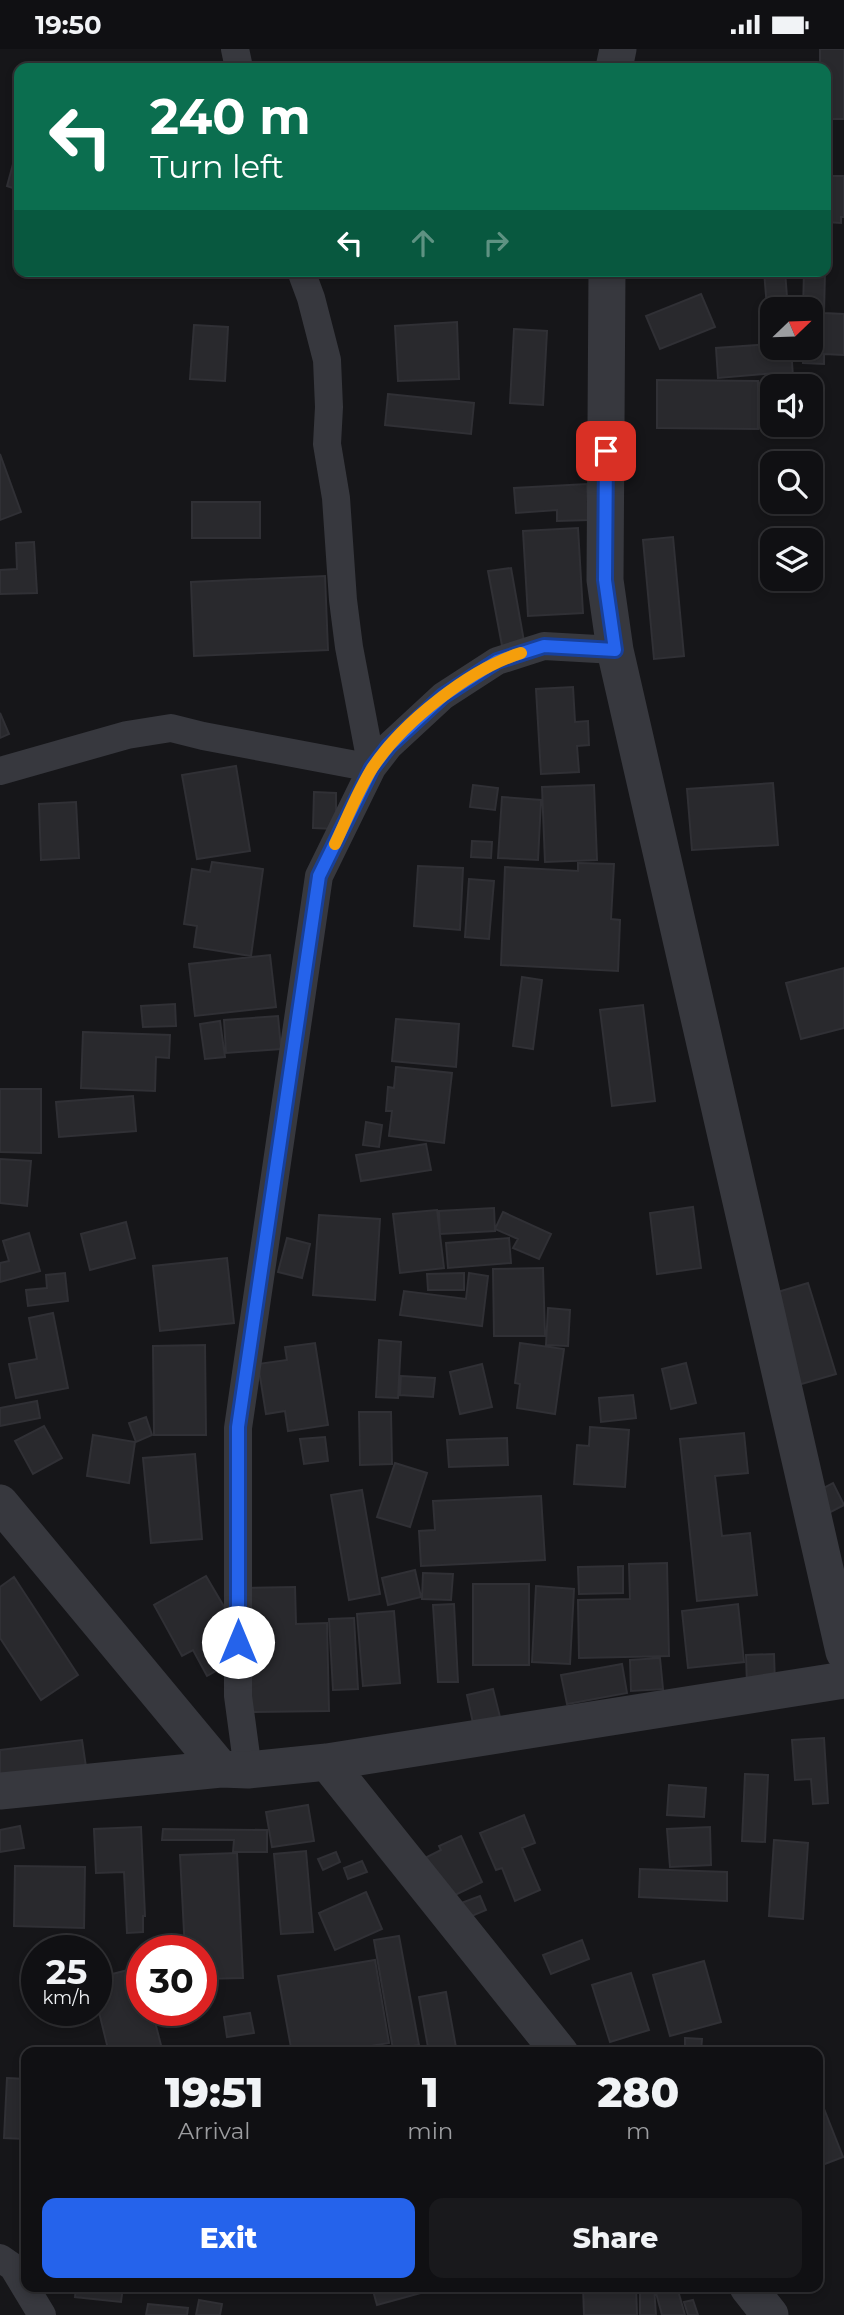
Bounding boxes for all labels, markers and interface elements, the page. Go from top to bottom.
text: 19:50 [35,9,102,41]
text: 240 m [150,87,311,146]
icon: left [35,91,126,182]
text: Turn left [150,147,284,186]
icon: left [331,224,369,262]
icon: ahead [404,224,442,262]
icon: right [477,224,515,262]
north arrow [760,297,822,361]
map controls [760,297,823,591]
button: sound [760,374,823,437]
pin [576,421,636,481]
icon: arrive [587,432,625,470]
button: search [760,451,823,514]
button: layers [760,528,823,591]
position arrow [201,1605,275,1679]
speed limit sign: 30 [126,1935,217,2026]
text: 25 [46,1950,87,1993]
text: km/h [42,1987,91,2009]
text: 19:51 [165,2066,263,2118]
text: 1 [422,2066,439,2118]
text: 280 [597,2066,679,2118]
text: Arrival [178,2117,250,2145]
text: min [407,2117,453,2145]
text: m [626,2117,650,2145]
button: Exit [42,2198,415,2278]
button: Share [429,2198,802,2278]

